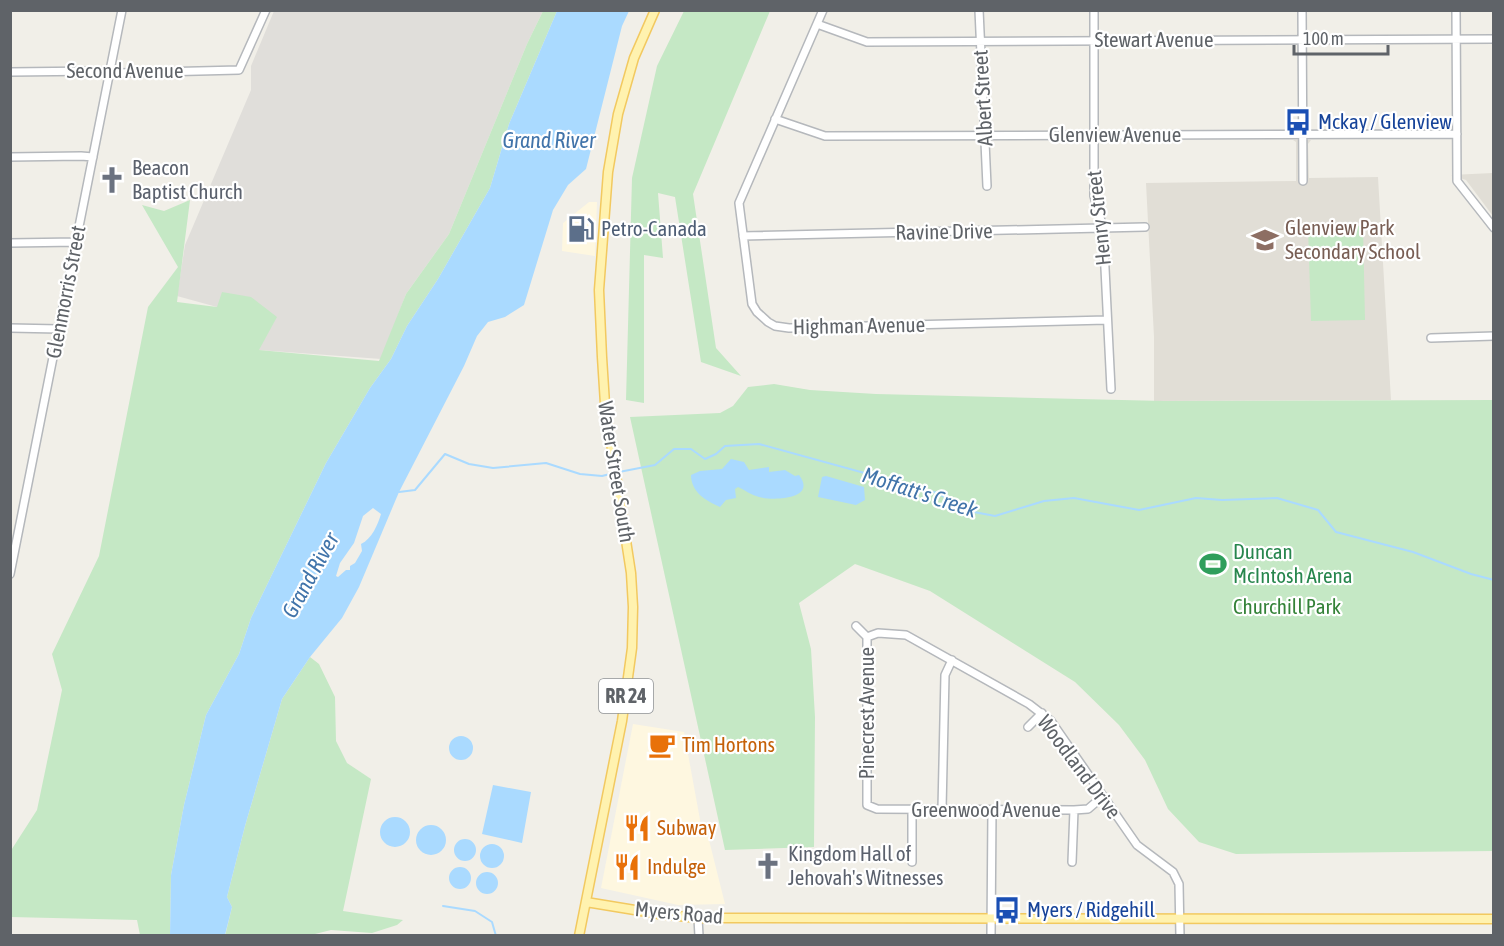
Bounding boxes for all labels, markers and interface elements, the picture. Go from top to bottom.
scale bar [1294,18,1388,56]
street label: Stewart Avenue [1094,27,1214,51]
text: 100 m [1303,28,1344,49]
street label: Albert Street [967,49,997,147]
street label: Second Avenue [66,58,184,82]
bus stop icon: Mckay / Glenview [1283,107,1313,137]
place label: Mckay / Glenview [1318,109,1452,133]
street label: Glenview Avenue [1049,122,1181,146]
water label: Grand River [502,127,597,153]
place label: Beacon Baptist Church [132,155,243,203]
church icon: Beacon Baptist Church [97,165,127,195]
street label: Henry Street [1081,169,1115,267]
fuel station icon: Petro-Canada [566,214,596,244]
place label: Glenview Park Secondary School [1285,215,1421,263]
place label: Petro-Canada [601,216,707,240]
street label: Ravine Drive [895,218,993,244]
street label: Glenmorris Street [40,223,90,360]
school or university icon: Glenview Park Secondary School [1250,225,1280,255]
street label: Highman Avenue [793,312,925,338]
street label: Water Street South [594,399,640,544]
water label: Moffatt's Creek [859,461,981,523]
water label: Grand River [276,527,345,622]
place label: Duncan McIntosh Arena [1233,539,1353,587]
sports icon: Duncan McIntosh Arena [1198,549,1228,579]
park label: Churchill Park [1233,594,1341,618]
street label: Pinecrest Avenue [854,647,878,779]
road number: RR 24 [599,679,653,713]
street label: Woodland Drive [1033,710,1127,823]
cafe icon: Tim Hortons [647,730,677,760]
place label: Tim Hortons [682,732,775,756]
street label: Greenwood Avenue [911,797,1061,821]
restaurant icon: Subway [622,813,652,843]
place label: Subway [657,815,717,839]
place label: Kingdom Hall of Jehovah's Witnesses [788,841,943,889]
church icon: Kingdom Hall of Jehovah's Witnesses [753,851,783,881]
restaurant icon: Indulge [612,852,642,882]
place label: Indulge [647,854,706,878]
bus stop icon: Myers / Ridgehill [992,895,1022,925]
street label: Myers Road [634,896,724,928]
place label: Myers / Ridgehill [1027,897,1156,921]

